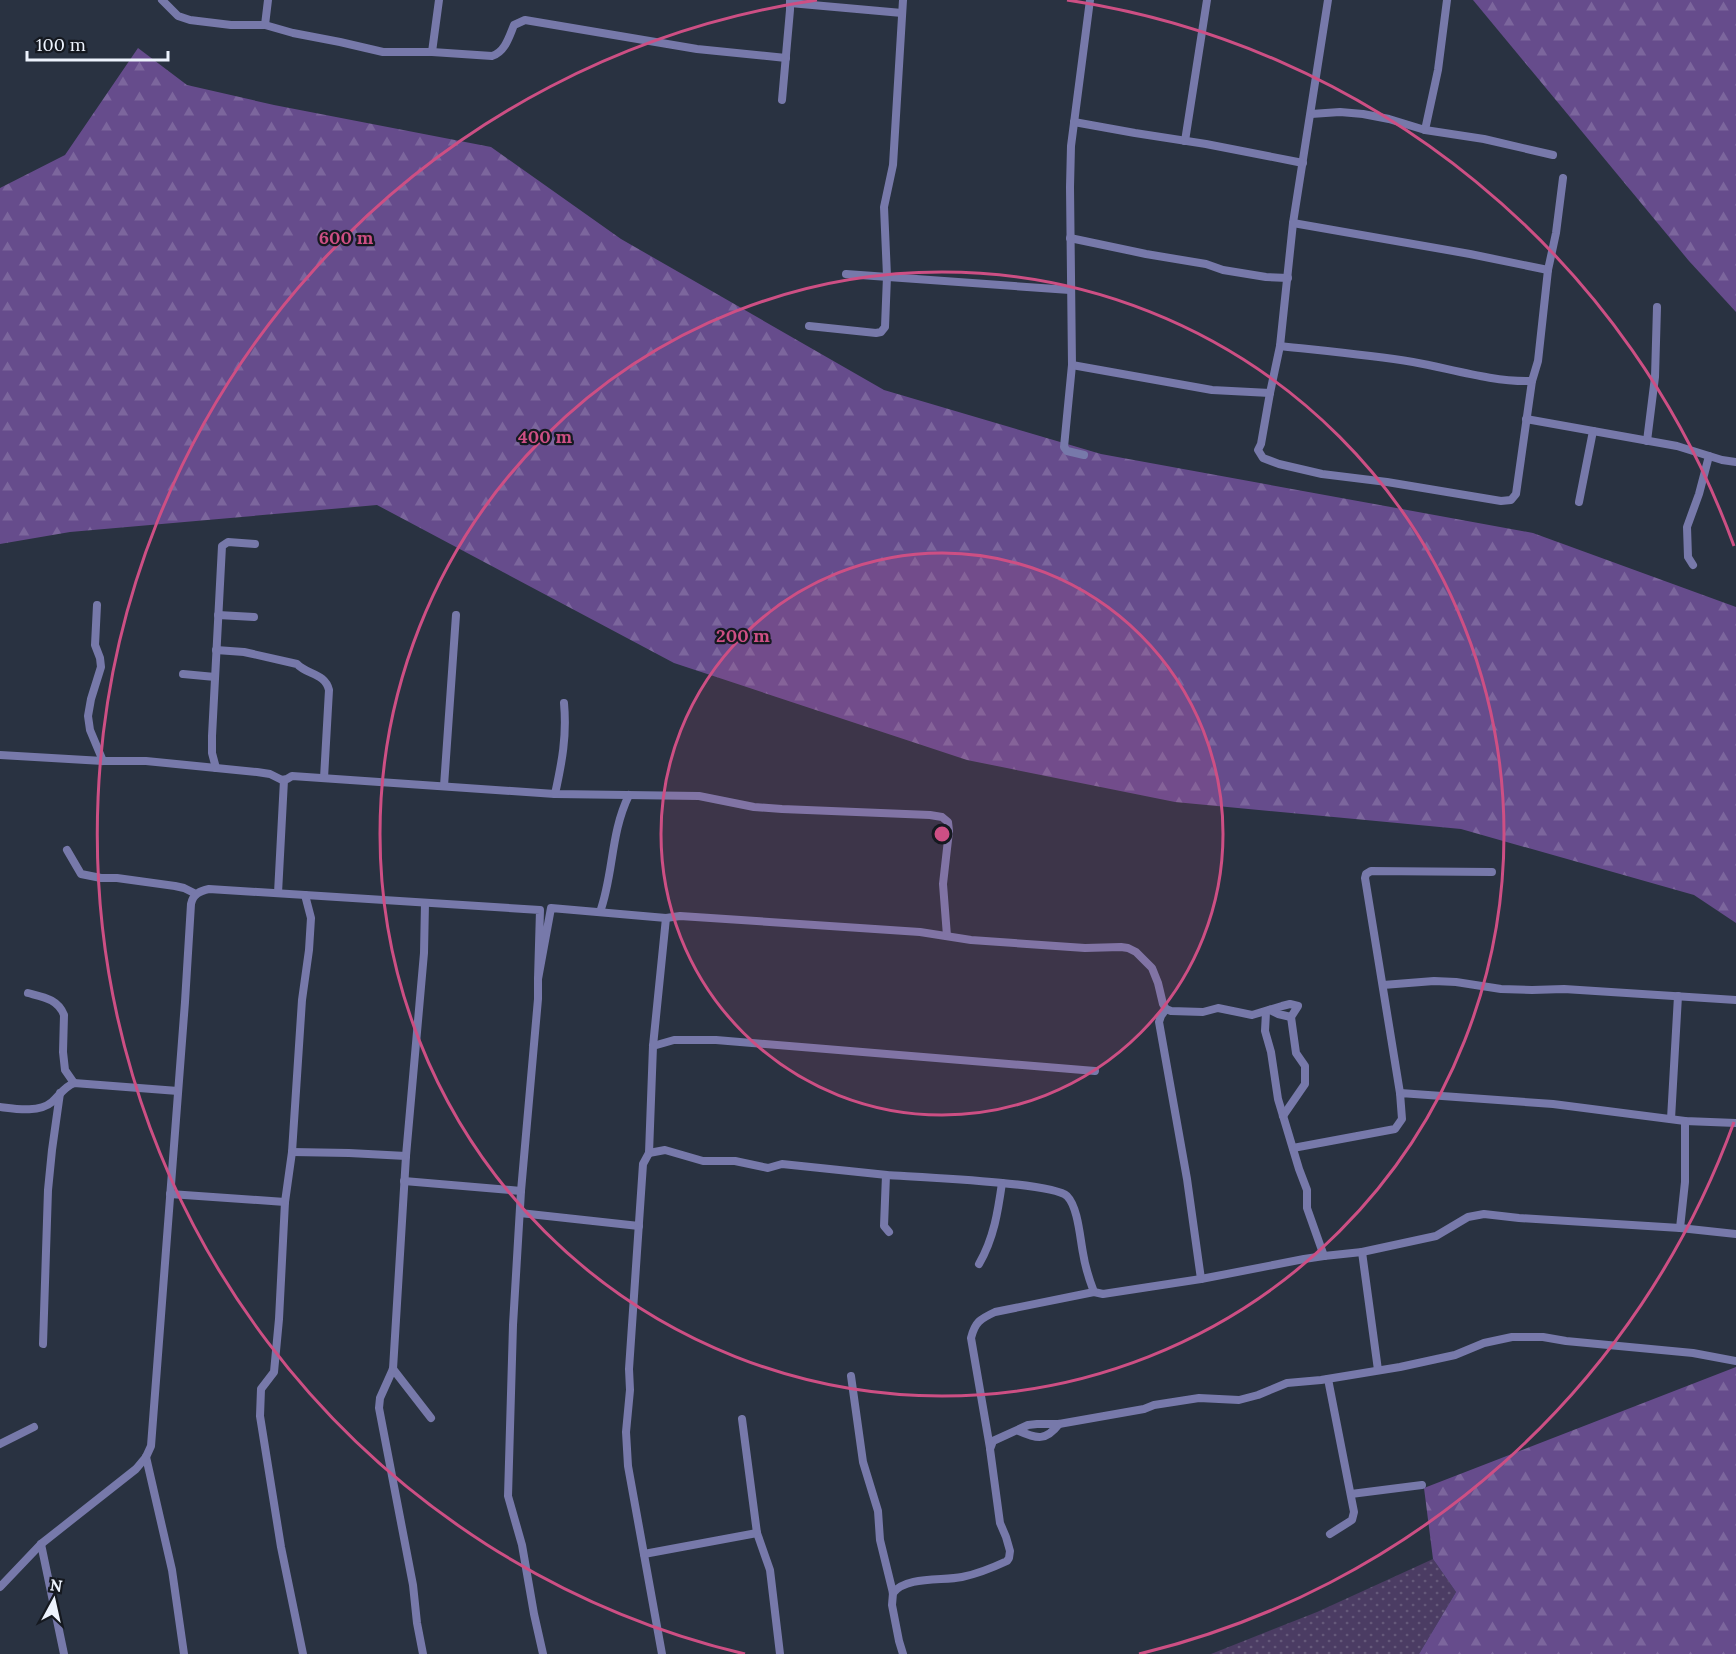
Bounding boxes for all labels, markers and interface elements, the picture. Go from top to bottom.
scale bar [27,24,168,62]
text: 100 m [36,33,86,56]
text: 600 m [319,226,374,249]
text: 400 m [518,425,572,448]
text: 200 m [716,624,770,647]
centre of rings [932,824,952,844]
north arrow [24,1570,84,1630]
text: N [49,1574,64,1596]

